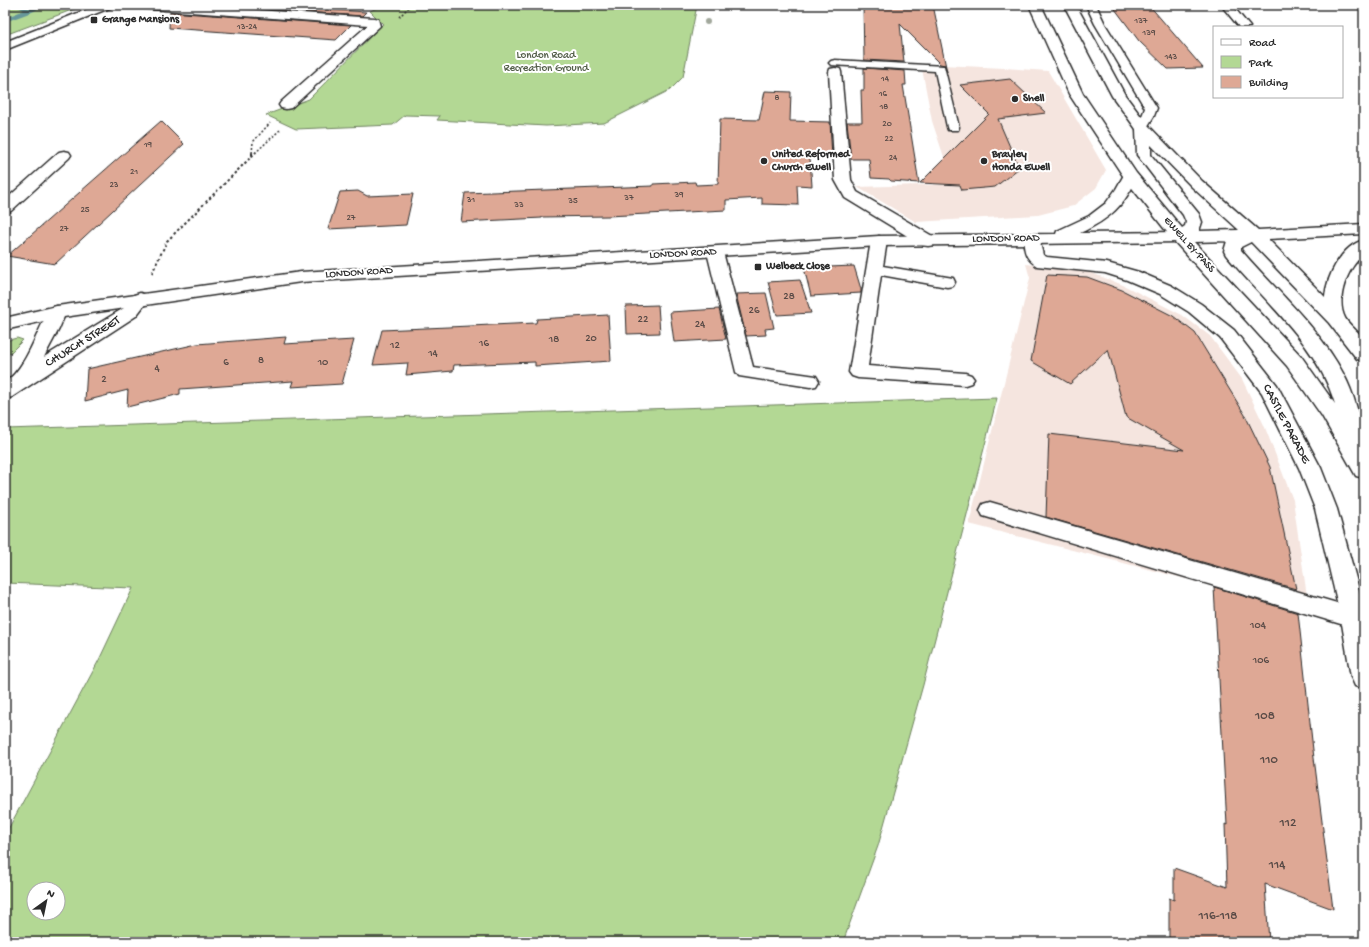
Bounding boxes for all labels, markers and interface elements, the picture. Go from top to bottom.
place label: Grange Mansions [102,14,180,27]
marker: Grange Mansions [89,15,99,25]
house number: 137 [1134,16,1148,27]
house number: 13-24 [236,22,258,33]
legend [1213,26,1343,98]
house number: 139 [1142,28,1156,39]
text: Road [1249,37,1276,51]
park label: London Road Recreation Ground [504,50,590,75]
house number: 143 [1164,52,1178,63]
text: Park [1248,57,1274,71]
house number: 14 [880,74,890,85]
text: Building [1248,77,1288,91]
house number: 16 [878,89,888,100]
house number: 8 [775,93,780,104]
place label: Shell [1023,93,1045,105]
marker: Shell [1010,94,1020,104]
house number: 18 [879,102,888,113]
house number: 20 [882,119,892,130]
house number: 22 [885,134,894,145]
house number: 19 [143,140,153,151]
place label: United Reformed Church Ewell [771,148,851,174]
place label: Brayley Honda Ewell [991,149,1051,174]
house number: 24 [889,153,898,164]
marker: United Reformed Church Ewell [759,156,769,166]
marker: Brayley Honda Ewell [979,156,989,166]
house number: 21 [130,167,138,178]
house number: 23 [109,180,119,191]
house number: 39 [673,190,684,201]
house number: 37 [623,193,634,204]
house number: 31 [466,195,476,206]
house number: 35 [567,196,578,207]
house number: 33 [513,200,524,211]
house number: 25 [80,205,90,216]
house number: 27 [346,213,356,224]
street label: EWELL BY-PASS [1161,215,1218,276]
house number: 27 [59,224,69,235]
street label: LONDON ROAD [972,232,1041,246]
street label: LONDON ROAD [649,246,718,262]
place label: Welbeck Close [765,261,831,273]
marker: Welbeck Close [753,262,763,272]
street label: LONDON ROAD [325,265,394,281]
house number: 28 [783,291,795,303]
house number: 26 [749,305,760,317]
street label: CHURCH STREET [43,312,124,371]
house number: 22 [638,314,649,326]
house number: 24 [695,319,706,331]
house number: 20 [585,333,597,345]
house number: 18 [548,334,559,346]
house number: 16 [478,338,489,350]
house number: 12 [389,340,401,352]
house number: 14 [427,348,439,360]
house number: 8 [258,355,264,367]
house number: 6 [223,357,229,369]
house number: 10 [317,357,328,369]
house number: 4 [154,363,160,375]
house number: 2 [101,374,107,386]
street label: CASTLE PARADE [1259,382,1314,467]
house number: 104 [1249,620,1267,632]
house number: 106 [1252,655,1270,667]
house number: 108 [1254,709,1275,724]
house number: 110 [1259,753,1279,768]
house number: 112 [1279,816,1297,831]
house number: 114 [1268,858,1285,873]
north arrow [26,881,66,921]
text: N [44,887,57,901]
house number: 116-118 [1198,909,1237,924]

